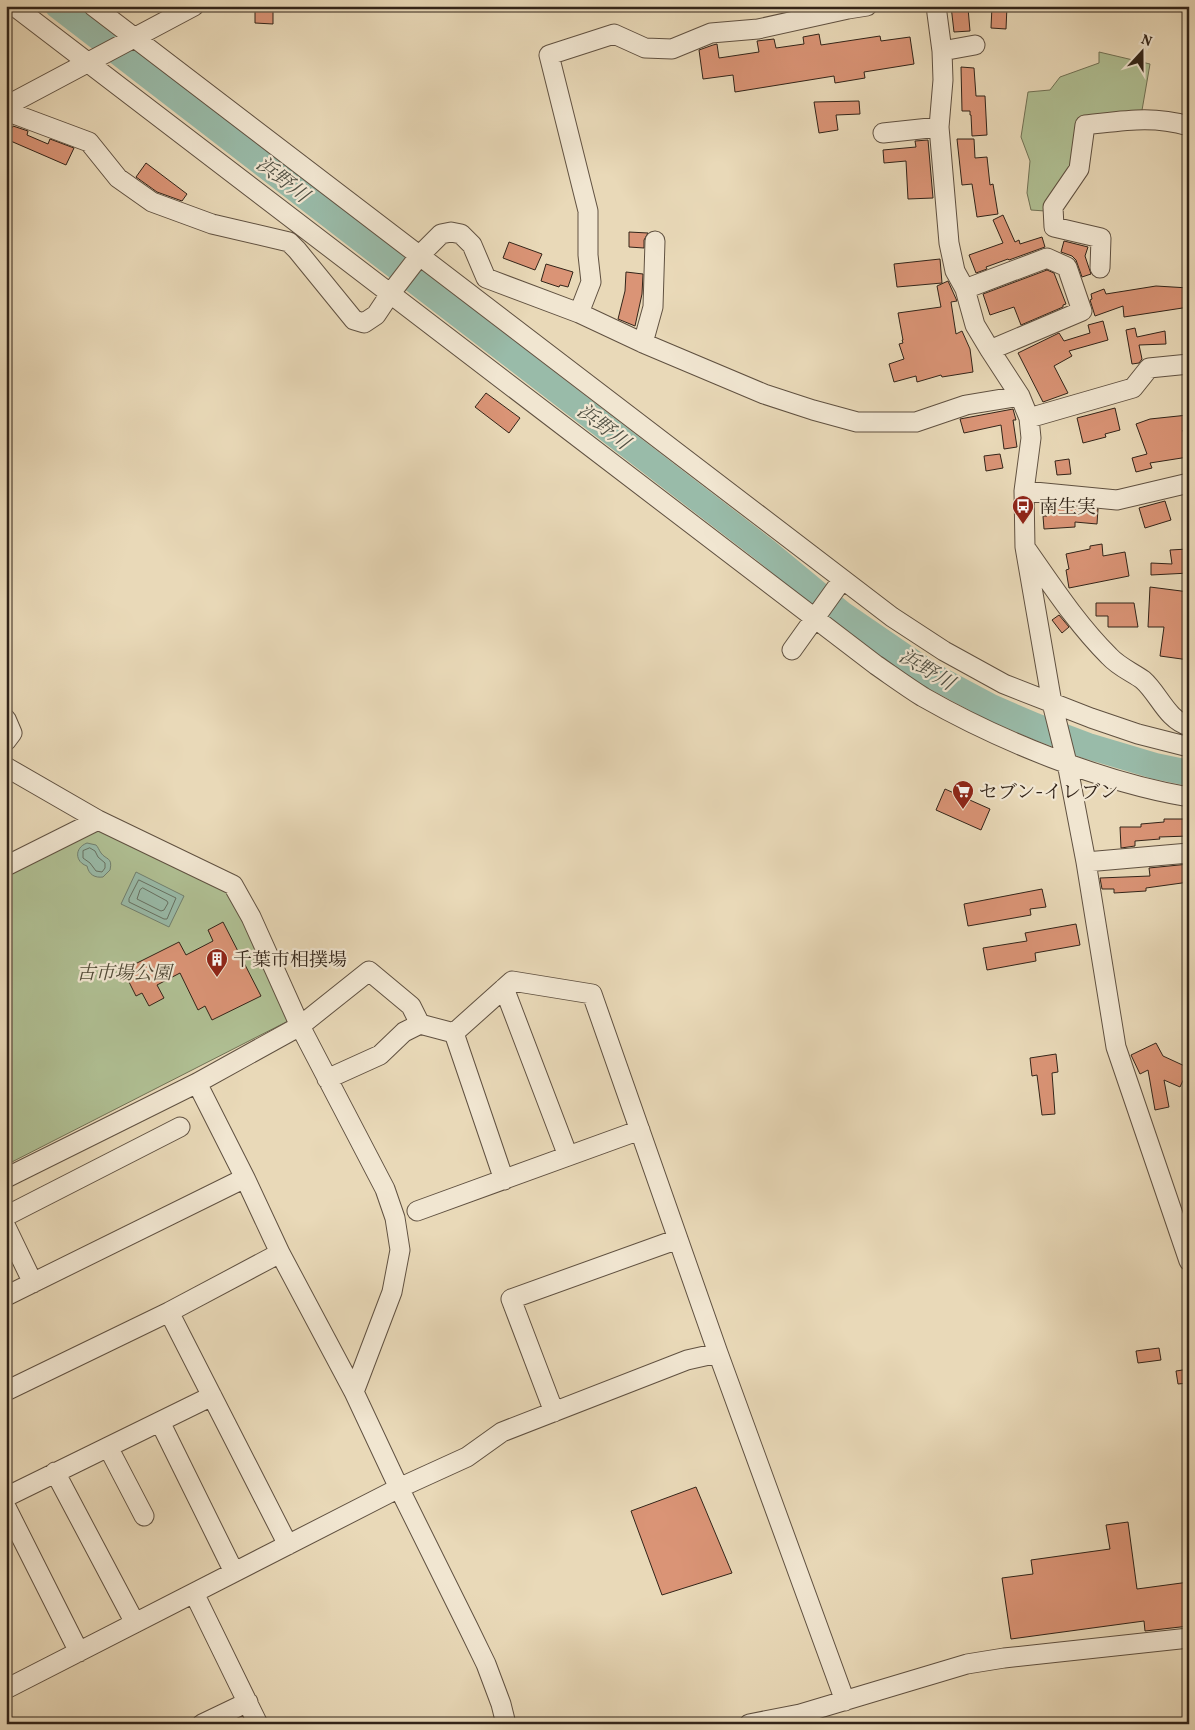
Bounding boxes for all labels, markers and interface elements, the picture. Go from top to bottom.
north arrow [1118,28,1168,78]
text: N [1138,31,1154,52]
water label: 浜野川 [250,151,316,211]
water label: 浜野川 [571,398,637,458]
bus stop icon: 南生実 [1011,494,1035,525]
place label: 南生実 [1039,495,1096,521]
water label: 浜野川 [893,643,961,699]
supermarket icon: セブン-イレブン [951,779,975,810]
place label: セブン-イレブン [979,780,1118,806]
building icon: 千葉市相撲場 [205,947,229,978]
place label: 千葉市相撲場 [233,948,347,974]
park label: 古市場公園 [76,961,174,987]

